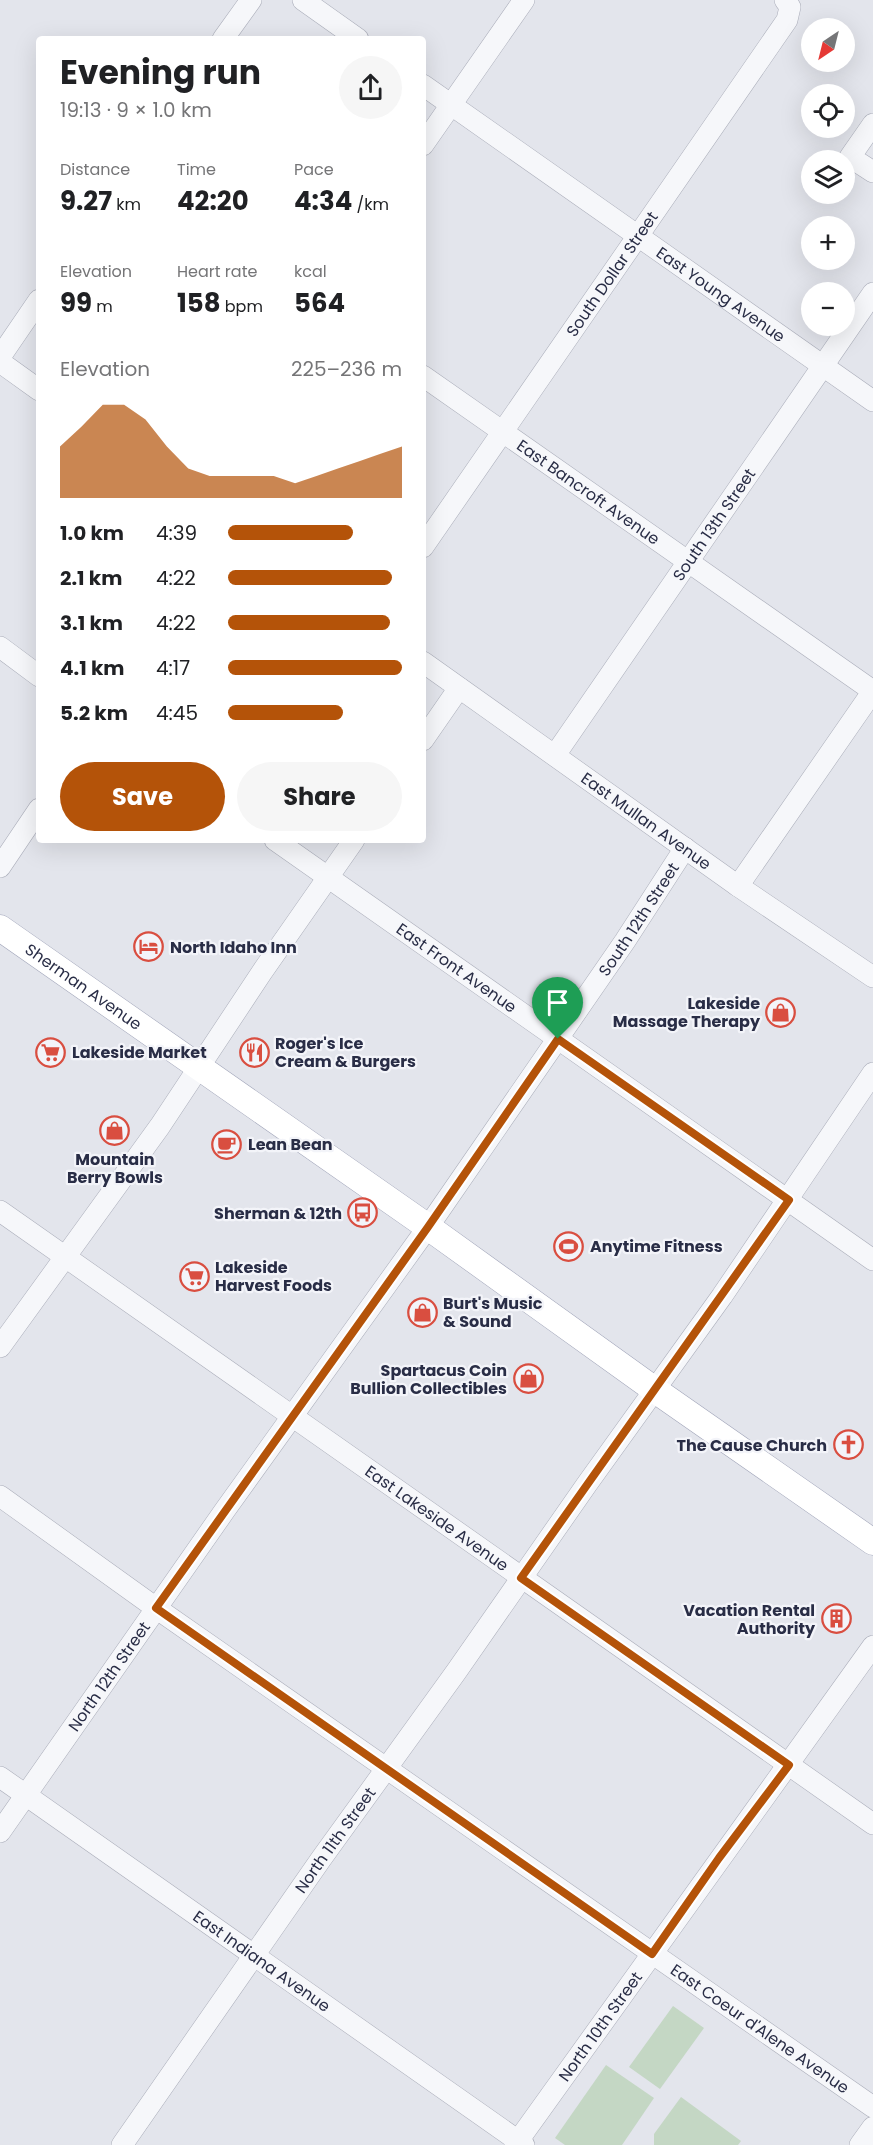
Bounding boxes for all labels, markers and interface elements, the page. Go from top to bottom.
north arrow [801,18,855,72]
map controls [801,18,855,336]
text: Evening run [60,49,261,96]
button: share [339,56,402,119]
button: locate [801,84,855,138]
text: 19:13 · 9 × 1.0 km [60,96,212,124]
button: layers [801,150,855,204]
text: Distance [60,158,130,181]
text: Time [177,158,216,181]
text: Pace [294,158,334,181]
text: 9.27 [60,183,112,219]
text: 42:20 [177,183,249,219]
text: 4:34 [294,183,352,219]
text: km [112,193,141,216]
text: /km [352,193,389,216]
street label: South Dollar Street [560,206,663,341]
button: + [801,216,855,270]
street label: East Young Avenue [652,241,790,348]
text: Elevation [60,260,132,283]
text: Heart rate [177,260,257,283]
text: kcal [294,260,327,283]
button: − [801,282,855,336]
text: 99 [60,285,92,321]
text: 158 [177,285,221,321]
text: 564 [294,285,345,321]
text: m [92,295,113,318]
text: bpm [221,295,263,318]
text: Elevation [60,355,150,383]
text: 225–236 m [291,355,402,383]
street label: East Bancroft Avenue [512,434,665,550]
street label: South 13th Street [667,463,761,585]
text: 1.0 km [60,519,124,547]
text: 4:39 [156,519,197,547]
text: 2.1 km [60,564,122,592]
text: 4:22 [156,564,196,592]
text: 3.1 km [60,609,123,637]
text: 4:22 [156,609,196,637]
text: 4.1 km [60,654,124,682]
text: 4:17 [156,654,190,682]
text: 5.2 km [60,699,128,727]
text: 4:45 [156,699,198,727]
button: Save [60,762,225,831]
button: Share [237,762,402,831]
street label: East Mullan Avenue [577,767,716,875]
street label: South 12th Street [593,858,684,981]
street label: East Front Avenue [392,917,522,1018]
hotel icon: North Idaho Inn [133,931,165,963]
place label: North Idaho Inn [170,936,297,959]
street label: Sherman Avenue [21,938,147,1035]
pin [532,977,583,1039]
icon: arrive [541,986,574,1019]
place label: Lakeside Massage Therapy [613,992,761,1033]
shop icon: Lakeside Massage Therapy [765,996,797,1028]
place label: Roger's Ice Cream & Burgers [275,1032,416,1073]
supermarket icon: Lakeside Market [35,1036,67,1068]
restaurant icon: Roger's Ice Cream & Burgers [238,1036,270,1068]
place label: Lakeside Market [72,1041,207,1064]
shop icon: Mountain Berry Bowls [99,1115,131,1147]
cafe icon: Lean Bean [211,1128,243,1160]
place label: Lean Bean [248,1133,333,1156]
place label: Mountain Berry Bowls [67,1148,163,1189]
bus stop icon: Sherman & 12th [347,1197,379,1229]
place label: Sherman & 12th [214,1202,342,1225]
sports icon: Anytime Fitness [553,1230,585,1262]
place label: Anytime Fitness [590,1235,723,1258]
place label: Lakeside Harvest Foods [215,1256,332,1297]
supermarket icon: Lakeside Harvest Foods [178,1260,210,1292]
place label: Burt's Music & Sound [443,1292,543,1333]
shop icon: Burt's Music & Sound [406,1296,438,1328]
place label: Spartacus Coin Bullion Collectibles [350,1359,507,1400]
shop icon: Spartacus Coin Bullion Collectibles [512,1363,544,1395]
church icon: The Cause Church [832,1429,864,1461]
place label: The Cause Church [676,1434,827,1457]
street label: East Lakeside Avenue [360,1459,514,1576]
place label: Vacation Rental Authority [683,1599,816,1640]
building icon: Vacation Rental Authority [820,1603,852,1635]
street label: North 12th Street [62,1616,155,1736]
street label: North 11th Street [289,1782,381,1898]
street label: East Indiana Avenue [189,1905,335,2017]
street label: East Coeur d'Alene Avenue [666,1958,854,2099]
street label: North 10th Street [553,1967,648,2086]

